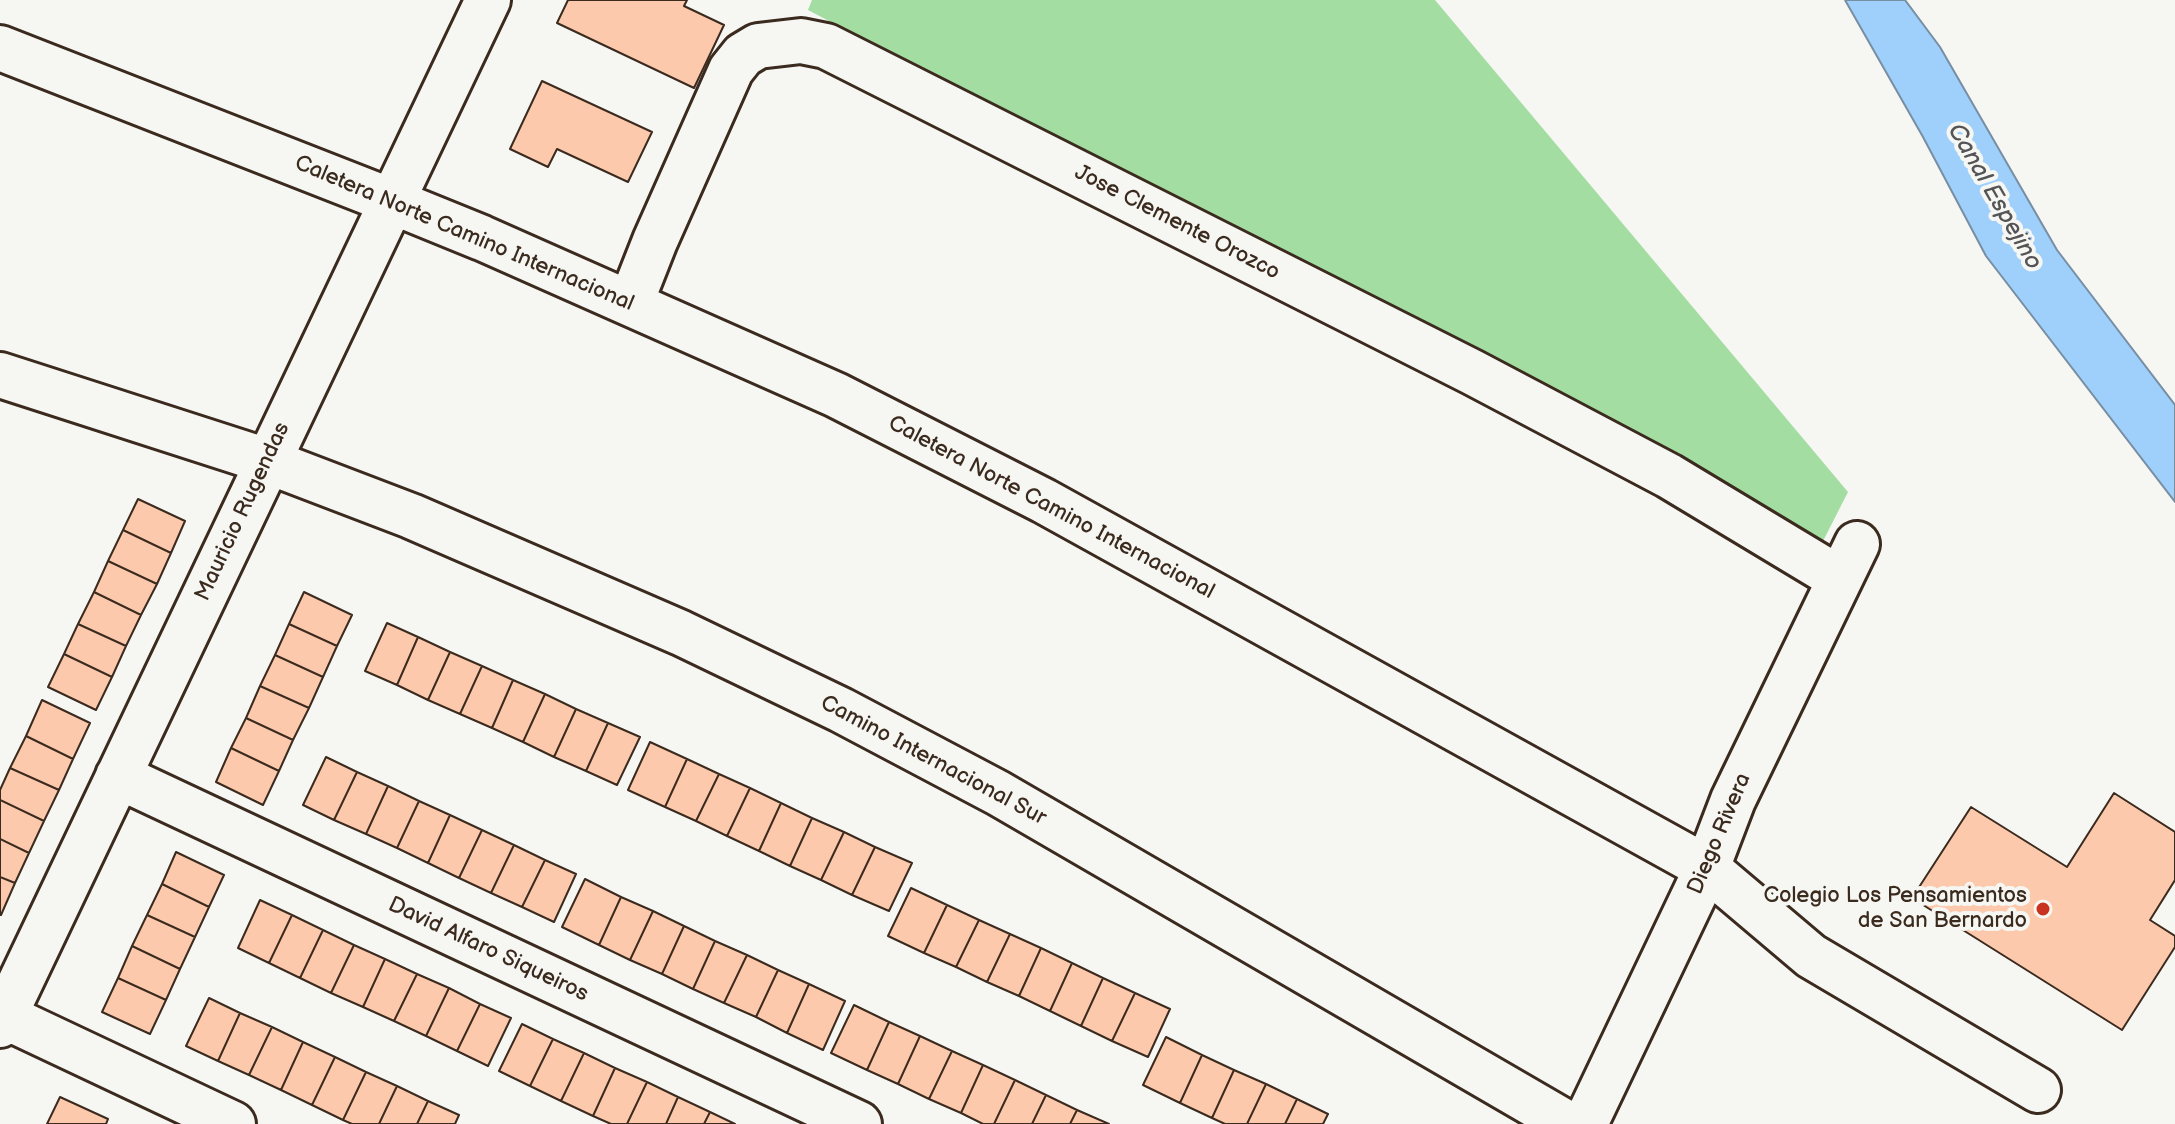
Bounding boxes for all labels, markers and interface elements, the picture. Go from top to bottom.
water label: Canal Espejino [1941,119,2047,275]
street label: Caletera Norte Camino Internacional [290,150,638,318]
street label: Jose Clemente Orozco [1070,160,1284,286]
street label: Caletera Norte Camino Internacional [883,410,1219,606]
street label: Mauricio Rugendas [190,418,296,606]
street label: Camino Internacional Sur [816,690,1050,832]
street label: Diego Rivera [1683,770,1757,898]
place label: Colegio Los Pensamientos de San Bernardo [1763,883,2027,934]
street label: David Alfaro Siqueiros [384,892,592,1008]
marker: Colegio Los Pensamientos de San Bernardo [2034,900,2052,918]

